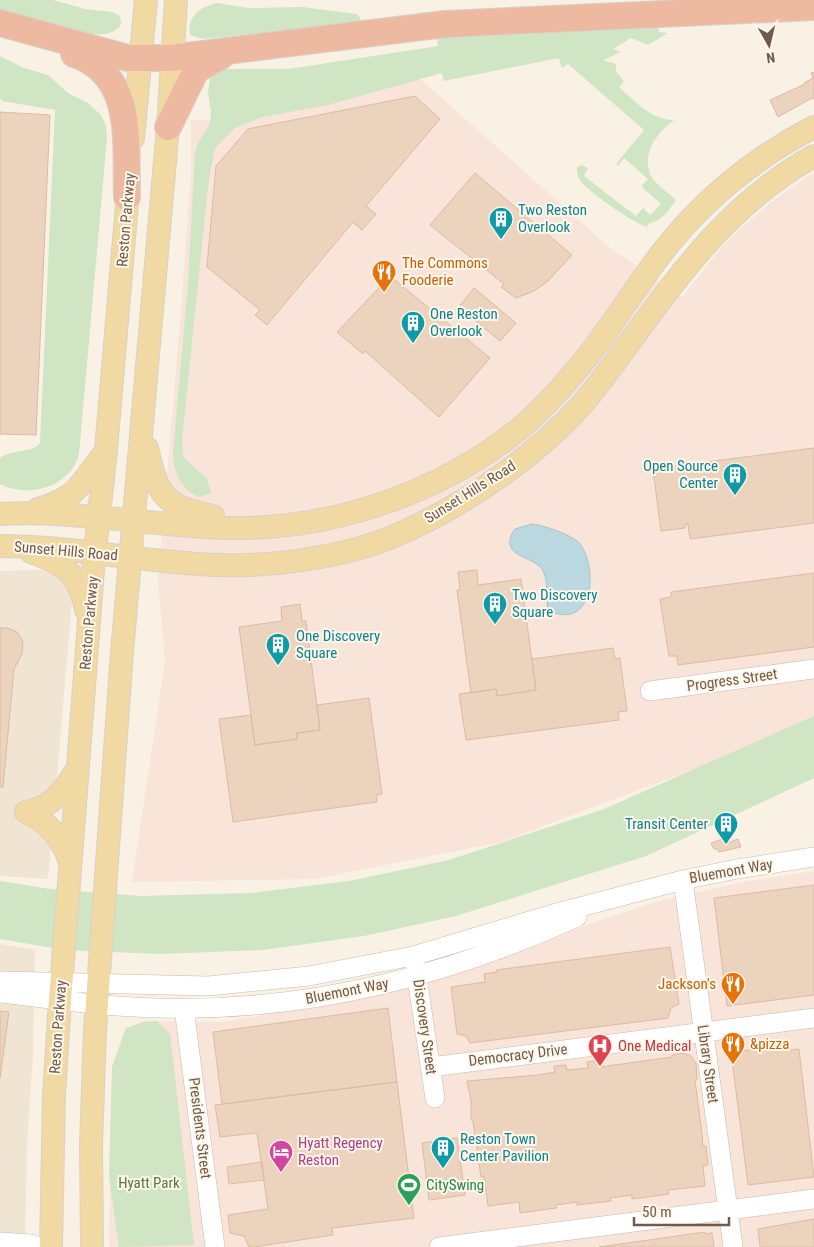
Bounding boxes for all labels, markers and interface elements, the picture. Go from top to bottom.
north arrow [744,20,794,70]
text: N [765,49,776,66]
street label: Reston Parkway [113,172,139,268]
place label: Two Reston Overlook [518,201,587,236]
building icon: Two Reston Overlook [488,206,514,240]
place label: The Commons Fooderie [402,254,488,289]
restaurant icon: The Commons Fooderie [371,259,397,293]
place label: One Reston Overlook [430,305,498,340]
building icon: One Reston Overlook [400,310,426,344]
street label: Sunset Hills Road [421,457,519,527]
place label: Open Source Center [643,457,718,492]
building icon: Open Source Center [722,462,748,496]
street label: Sunset Hills Road [13,537,119,565]
street label: Reston Parkway [76,575,102,671]
place label: Two Discovery Square [512,586,598,621]
building icon: Two Discovery Square [482,591,508,625]
place label: One Discovery Square [296,627,380,662]
building icon: One Discovery Square [265,632,291,666]
street label: Progress Street [685,665,779,695]
building icon: Transit Center [713,811,739,845]
place label: Transit Center [625,815,708,833]
street label: Bluemont Way [688,855,774,887]
restaurant icon: Jackson's [720,971,746,1005]
street label: Bluemont Way [304,974,390,1008]
place label: Jackson's [658,975,716,993]
street label: Discovery Street [409,978,441,1076]
street label: Reston Parkway [46,979,70,1075]
street label: Library Street [694,1024,722,1104]
restaurant icon: &pizza [720,1031,746,1065]
hospital icon: One Medical [587,1033,613,1067]
place label: &pizza [750,1035,789,1053]
place label: One Medical [618,1037,692,1055]
street label: Democracy Drive [468,1040,568,1070]
street label: Presidents Street [185,1076,215,1180]
place label: Reston Town Center Pavilion [460,1130,549,1165]
place label: Hyatt Regency Reston [298,1134,383,1169]
building icon: Reston Town Center Pavilion [430,1135,456,1169]
hotel icon: Hyatt Regency Reston [268,1139,294,1173]
sports icon: CitySwing [396,1172,422,1206]
park label: Hyatt Park [118,1174,180,1192]
place label: CitySwing [426,1176,484,1194]
scale bar [634,1194,729,1226]
text: 50 m [642,1203,672,1221]

